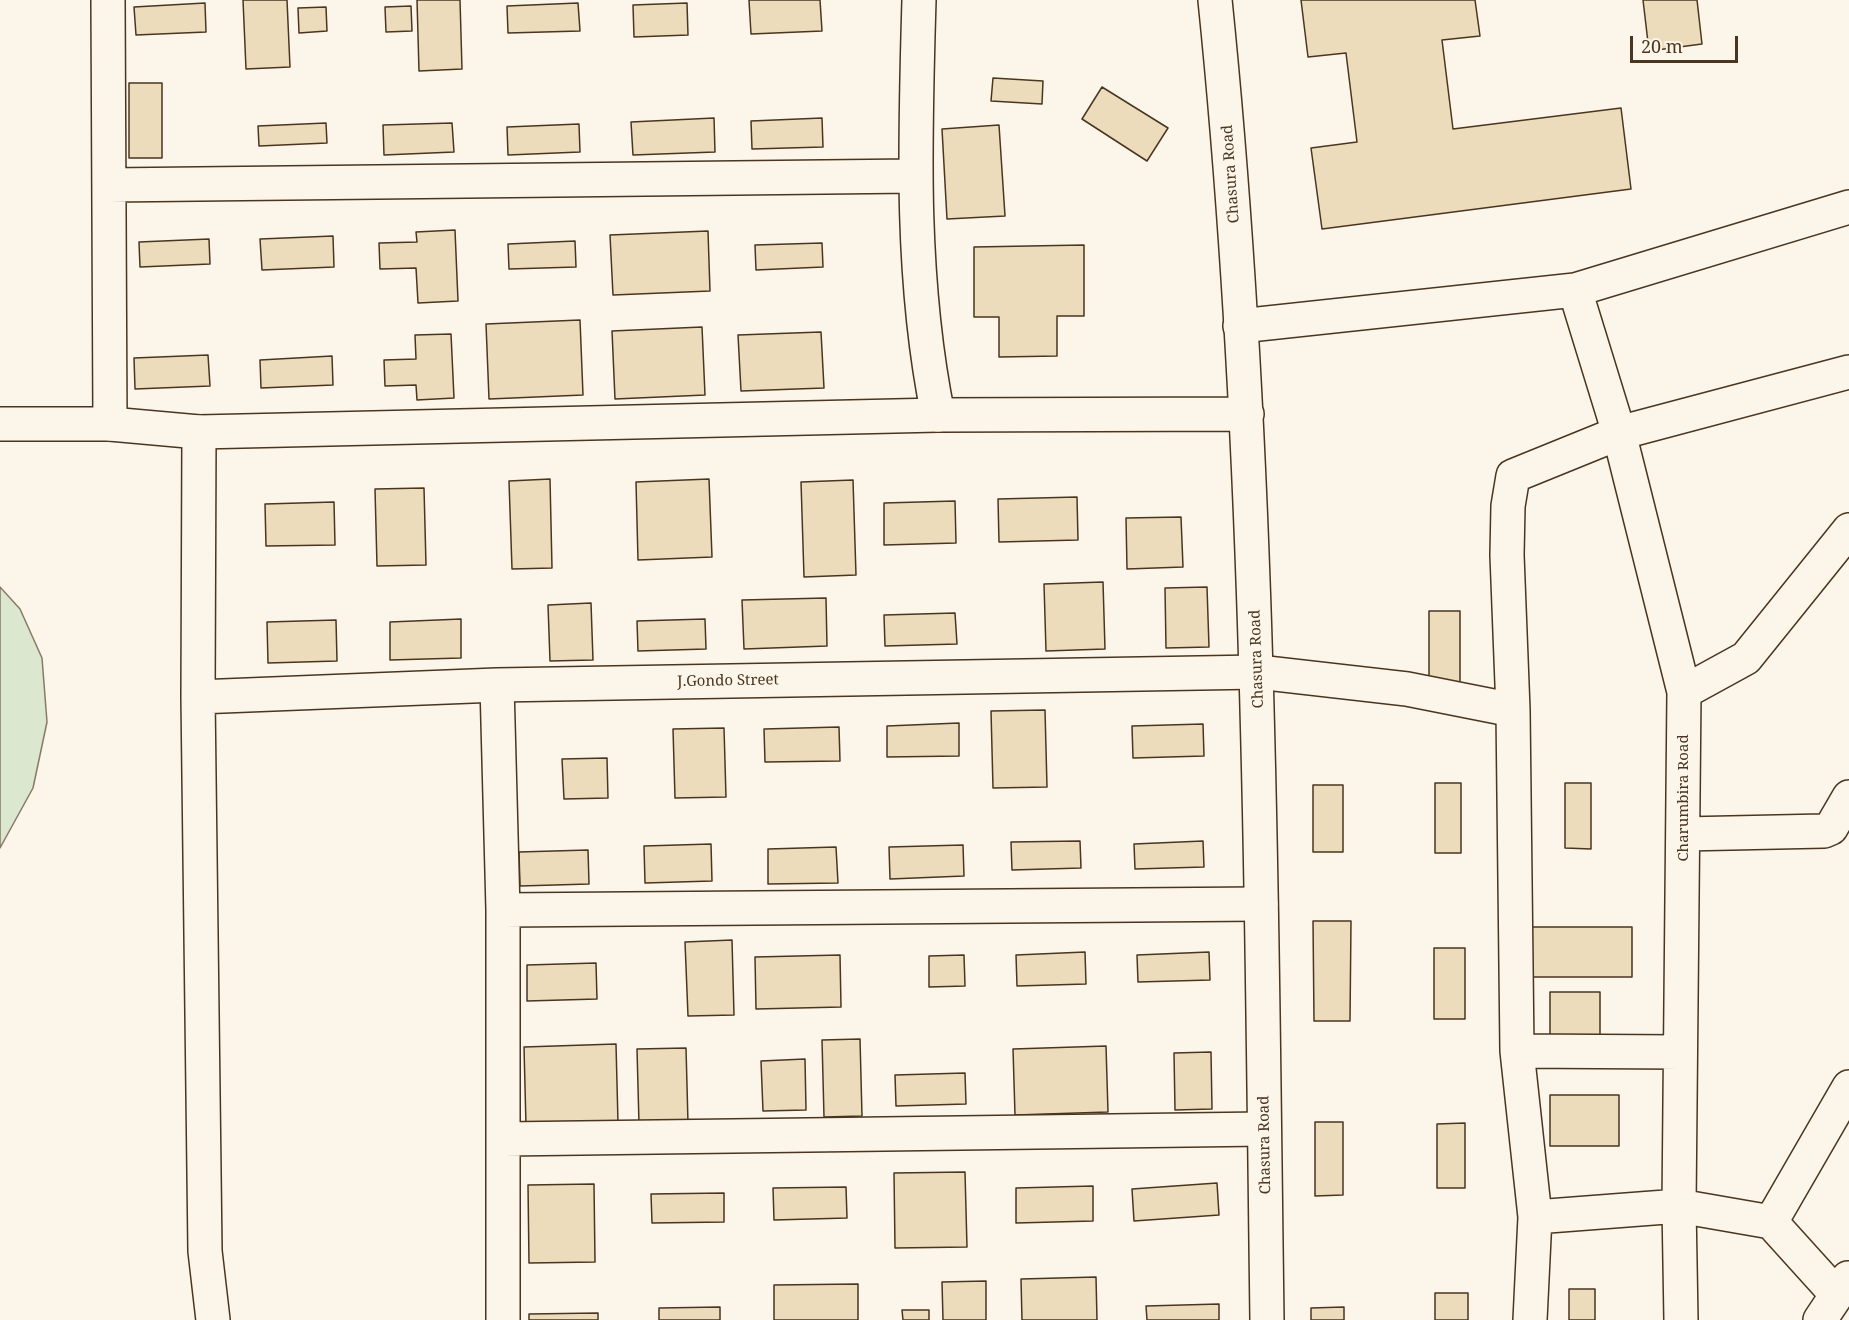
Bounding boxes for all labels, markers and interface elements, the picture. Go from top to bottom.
scale bar [1633,24,1741,62]
text: 20 m [1641,34,1683,58]
street label: Chasura Road [1219,124,1243,224]
street label: Chasura Road [1246,609,1268,709]
street label: J.Gondo Street [677,671,779,691]
street label: Charumbira Road [1675,734,1693,862]
street label: Chasura Road [1255,1095,1275,1195]

